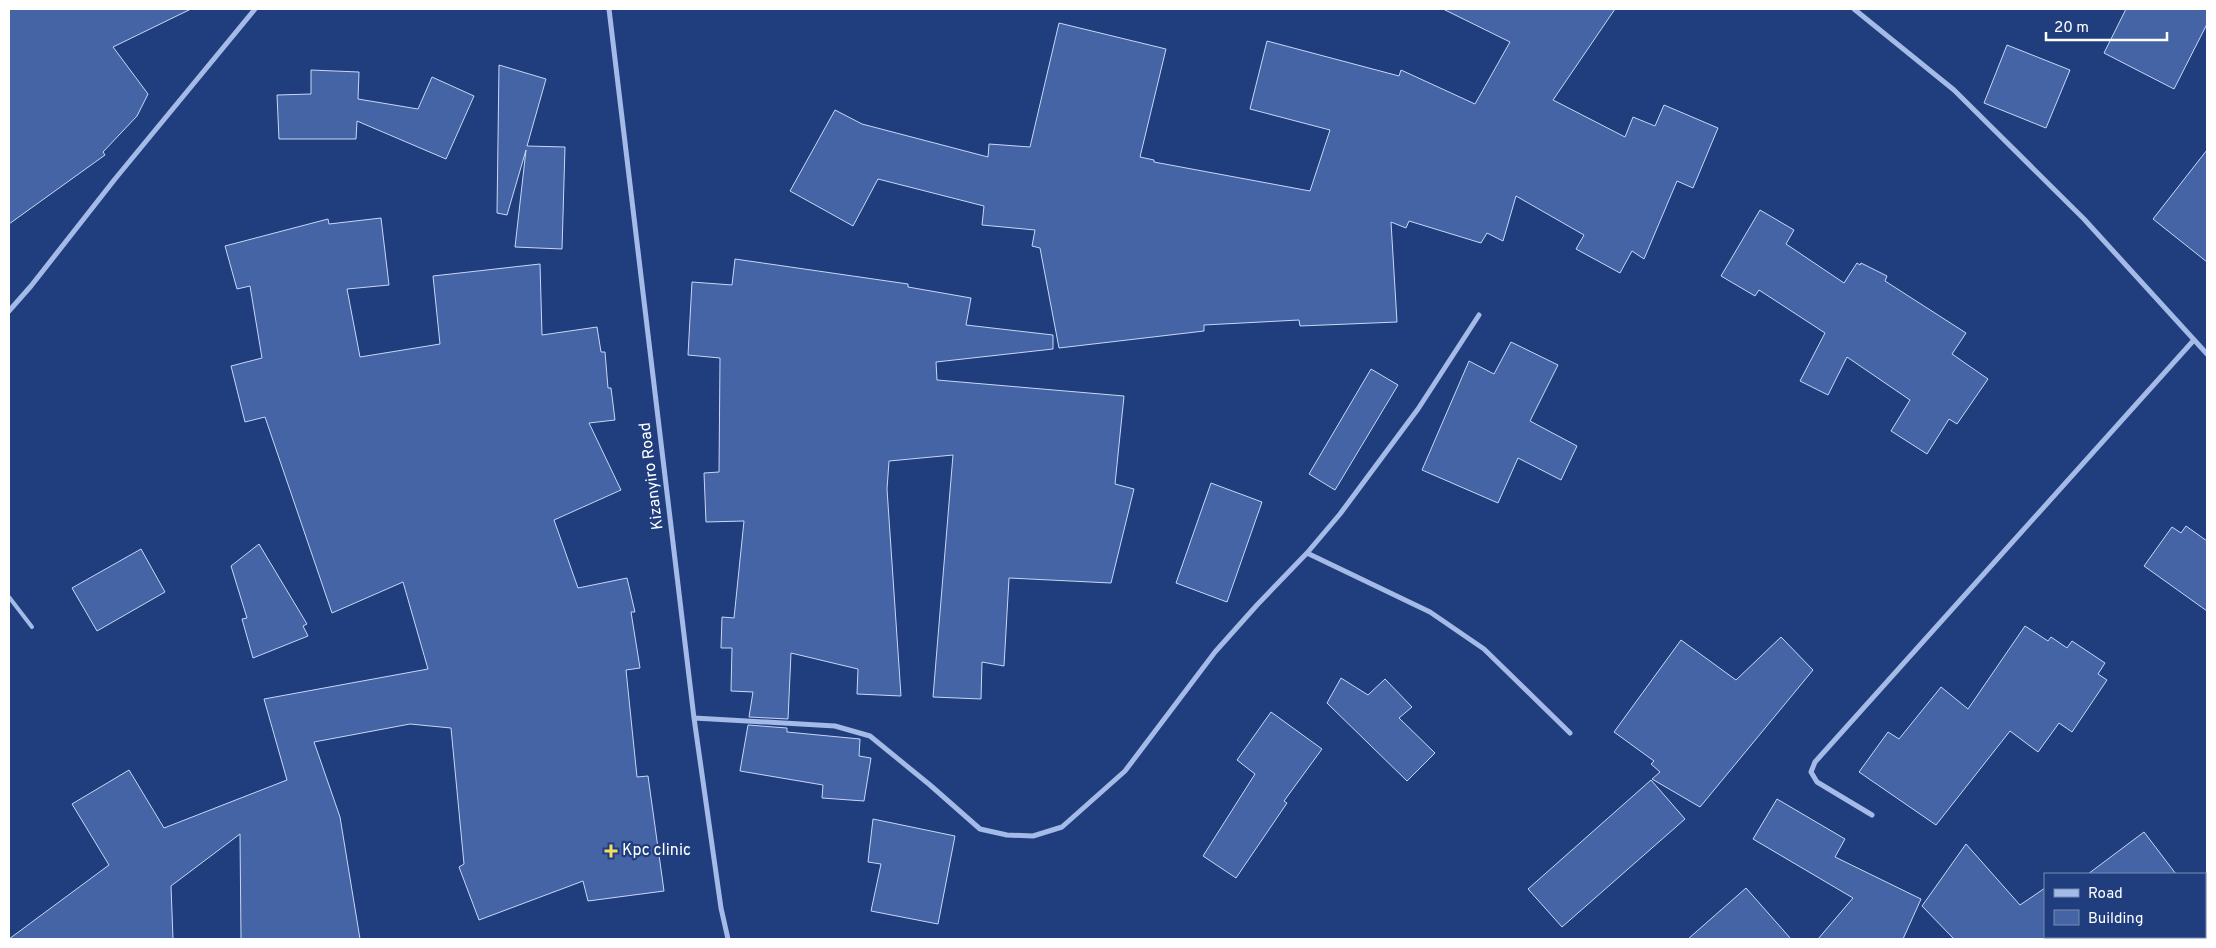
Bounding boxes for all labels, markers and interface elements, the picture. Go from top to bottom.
scale bar [2046,10,2167,42]
text: 20 m [2054,19,2089,38]
street label: Kizanyiro Road [635,421,669,531]
place label: Kpc clinic [622,841,691,861]
marker: Kpc clinic [604,844,618,858]
legend [2044,873,2206,938]
text: Road [2088,885,2123,904]
text: Building [2088,910,2143,929]

